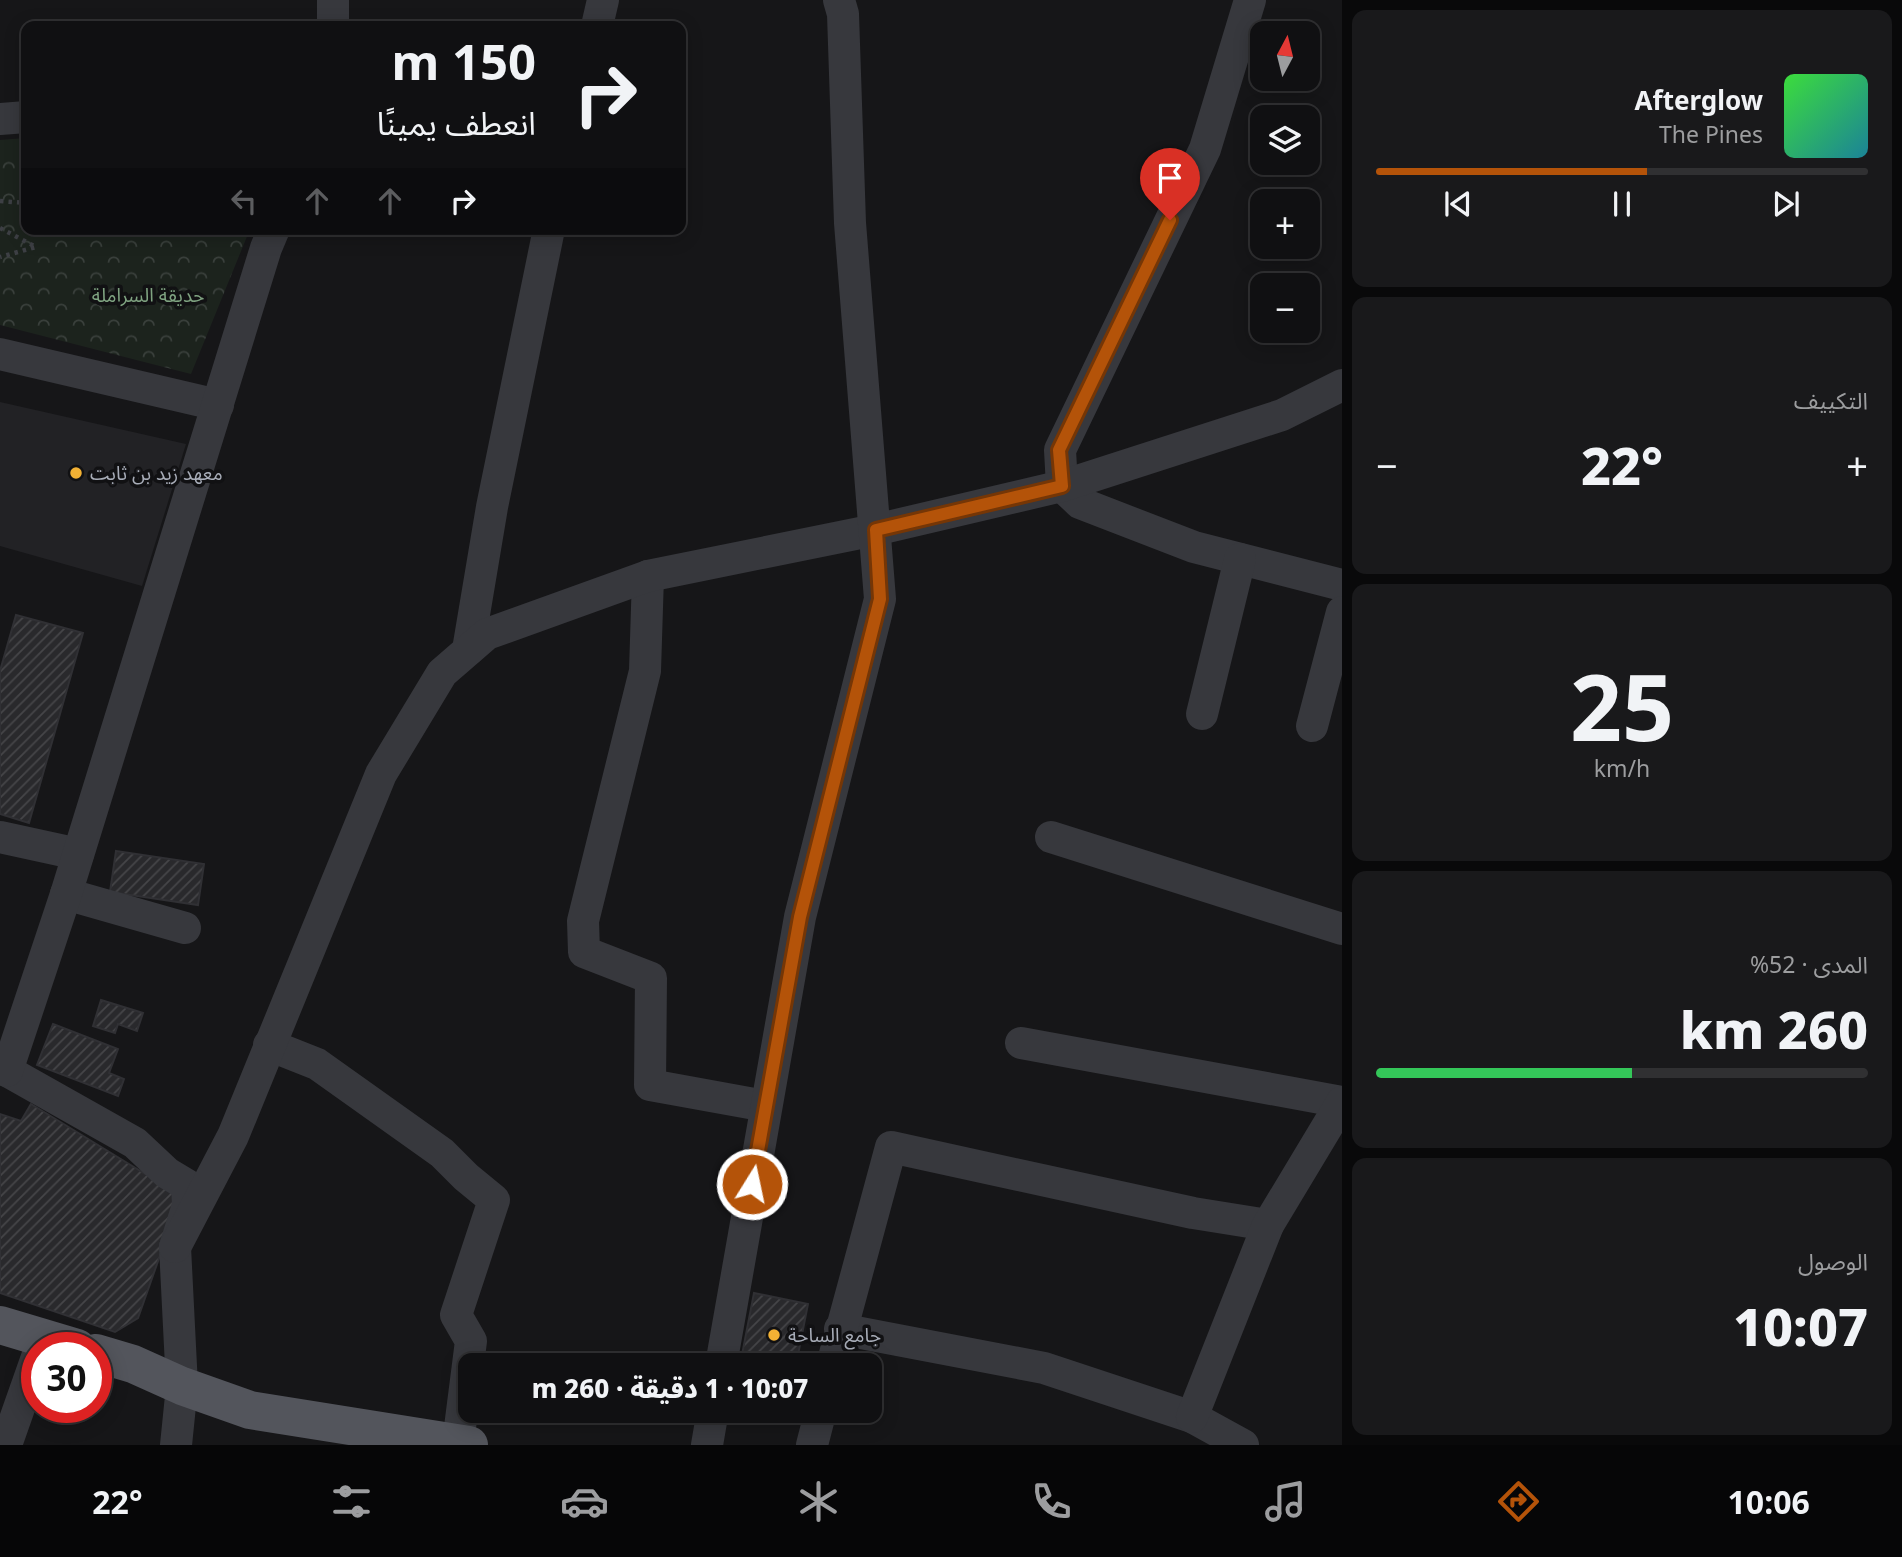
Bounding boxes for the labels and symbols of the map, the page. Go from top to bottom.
north arrow [1250,21,1320,91]
pin [1140,148,1200,220]
park label: حديقة السراملة [92,282,204,308]
place label: معهد زيد بن ثابت [90,460,223,486]
marker: معهد زيد بن ثابت [68,465,84,481]
position arrow [715,1147,789,1221]
place label: جامع الساحة [788,1322,881,1350]
marker: جامع الساحة [766,1327,782,1343]
speed limit sign: 30 [21,1332,112,1423]

